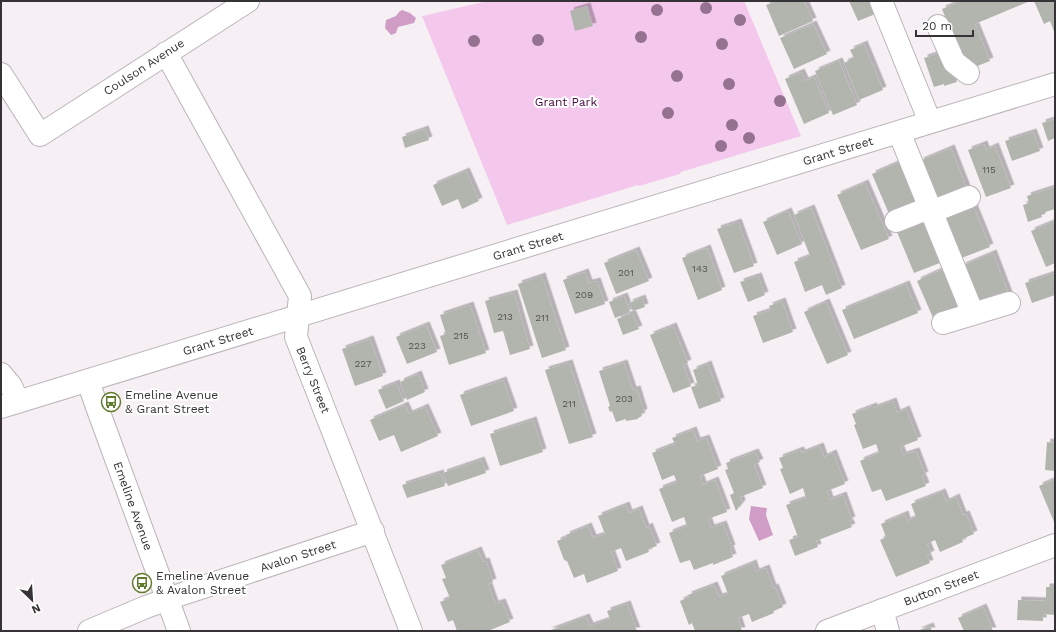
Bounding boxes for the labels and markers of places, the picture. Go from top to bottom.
place label: Emeline Avenue & Grant Street [125,388,218,416]
bus stop icon: Emeline Avenue & Grant Street [100,391,122,413]
place label: Emeline Avenue & Avalon Street [156,569,249,597]
bus stop icon: Emeline Avenue & Avalon Street [131,572,153,594]

